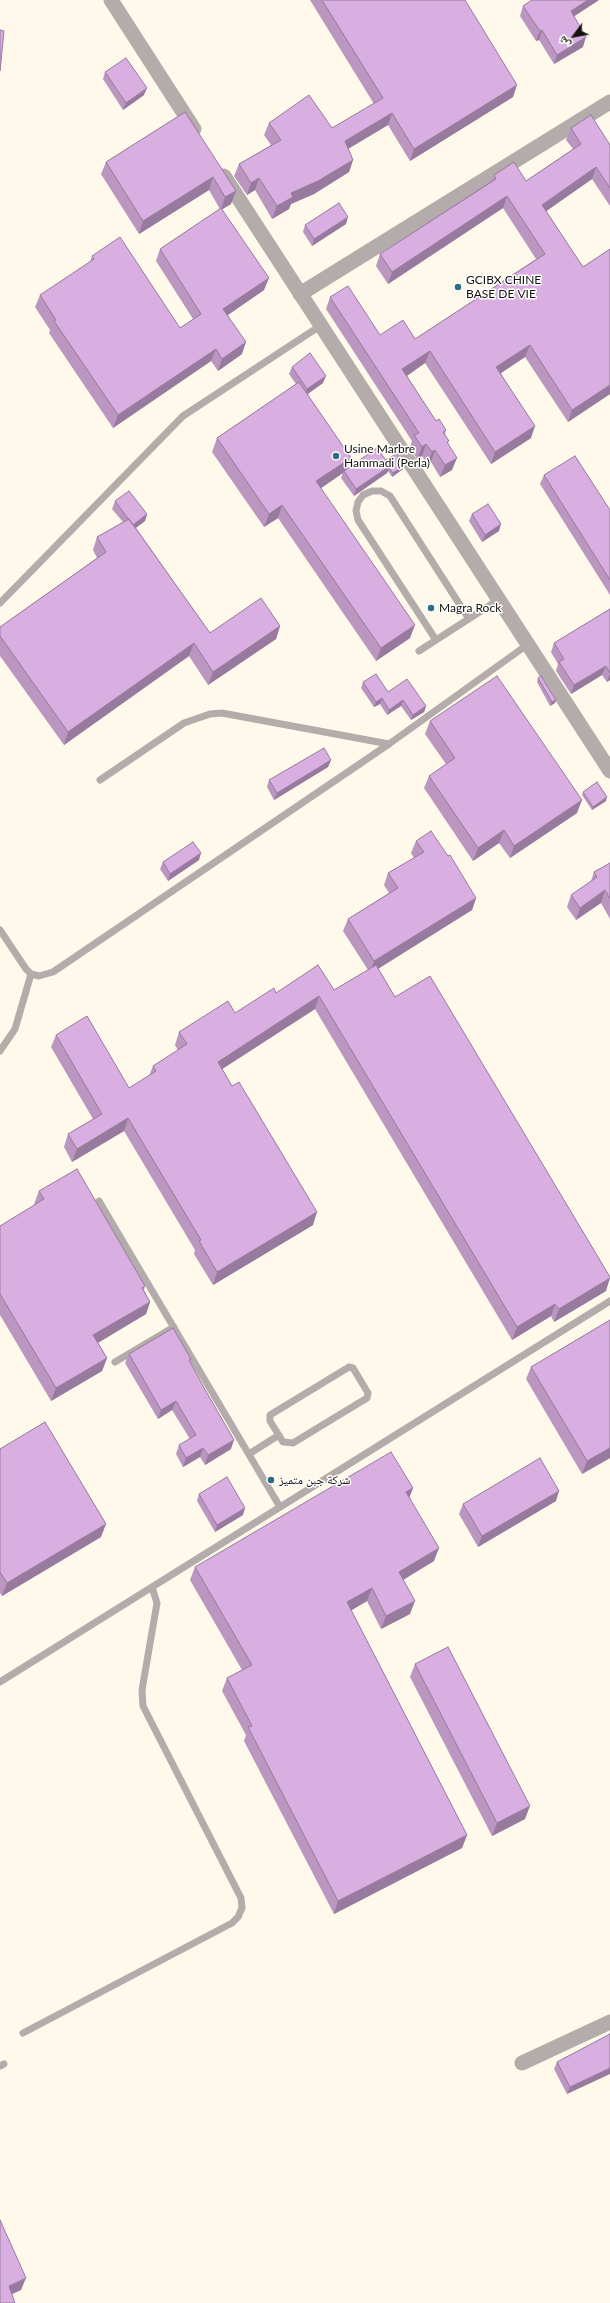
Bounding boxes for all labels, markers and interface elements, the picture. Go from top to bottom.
north arrow [554,16,594,56]
text: ش [555,34,572,51]
place label: GCIBX CHINE BASE DE VIE [466,273,541,301]
marker: GCIBX CHINE BASE DE VIE [453,282,463,292]
place label: Usine Marbre Hammadi (Perla) [344,442,430,470]
marker: Usine Marbre Hammadi (Perla) [331,451,341,461]
place label: Magra Rock [439,601,501,615]
marker: Magra Rock [426,603,436,613]
place label: شركة جبن متميز [279,1473,350,1487]
marker: شركة جبن متميز [266,1475,276,1485]

